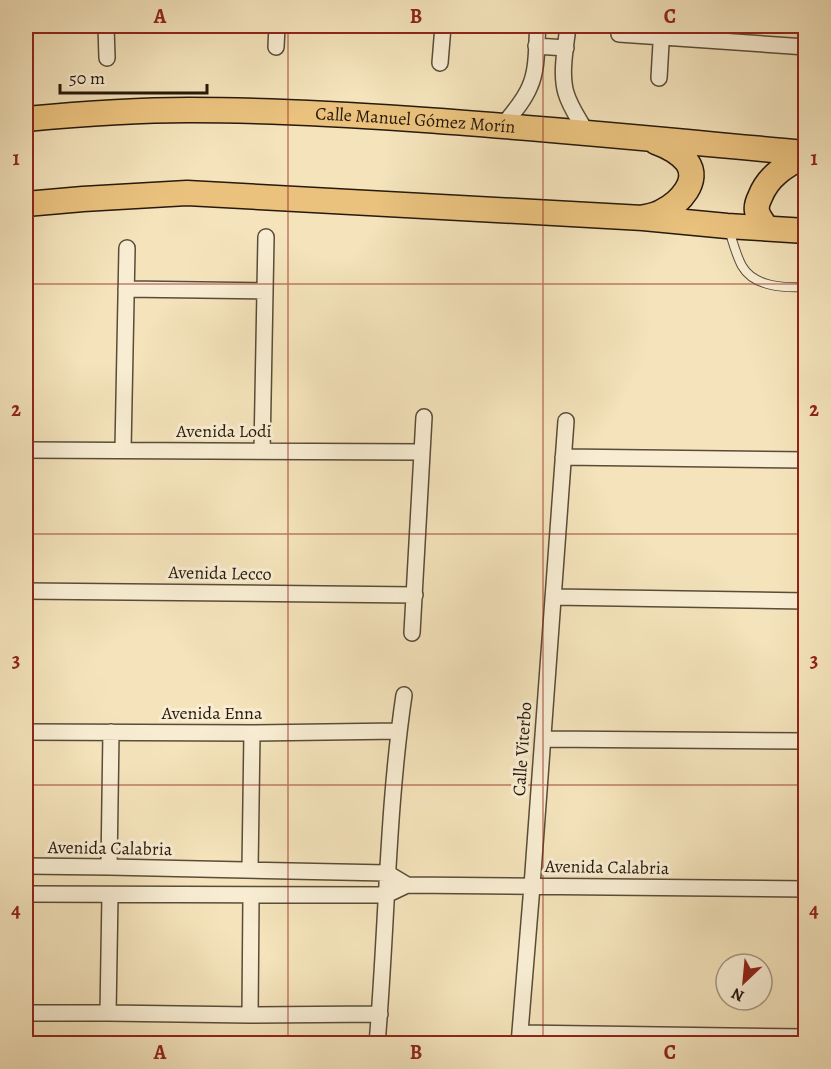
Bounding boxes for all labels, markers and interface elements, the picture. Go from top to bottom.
text: A [153,3,167,30]
text: B [410,3,422,30]
text: C [664,3,676,30]
scale bar [60,57,207,95]
text: 50 m [69,66,105,90]
street label: Calle Manuel Gómez Morín [315,101,517,139]
text: 1 [12,145,20,172]
text: 1 [810,145,818,172]
text: 2 [11,396,21,423]
text: 2 [809,396,819,423]
street label: Avenida Lodi [175,419,272,443]
street label: Avenida Lecco [167,560,272,586]
text: 3 [12,647,20,674]
text: 3 [810,647,818,674]
street label: Avenida Enna [161,701,263,725]
street label: Calle Viterbo [507,701,537,797]
street label: Avenida Calabria [47,835,173,861]
street label: Avenida Calabria [544,854,670,880]
text: 4 [11,897,21,924]
text: 4 [809,897,819,924]
north arrow [714,952,774,1012]
text: N [727,982,748,1007]
text: A [153,1039,167,1066]
text: B [410,1039,422,1066]
text: C [664,1039,676,1066]

